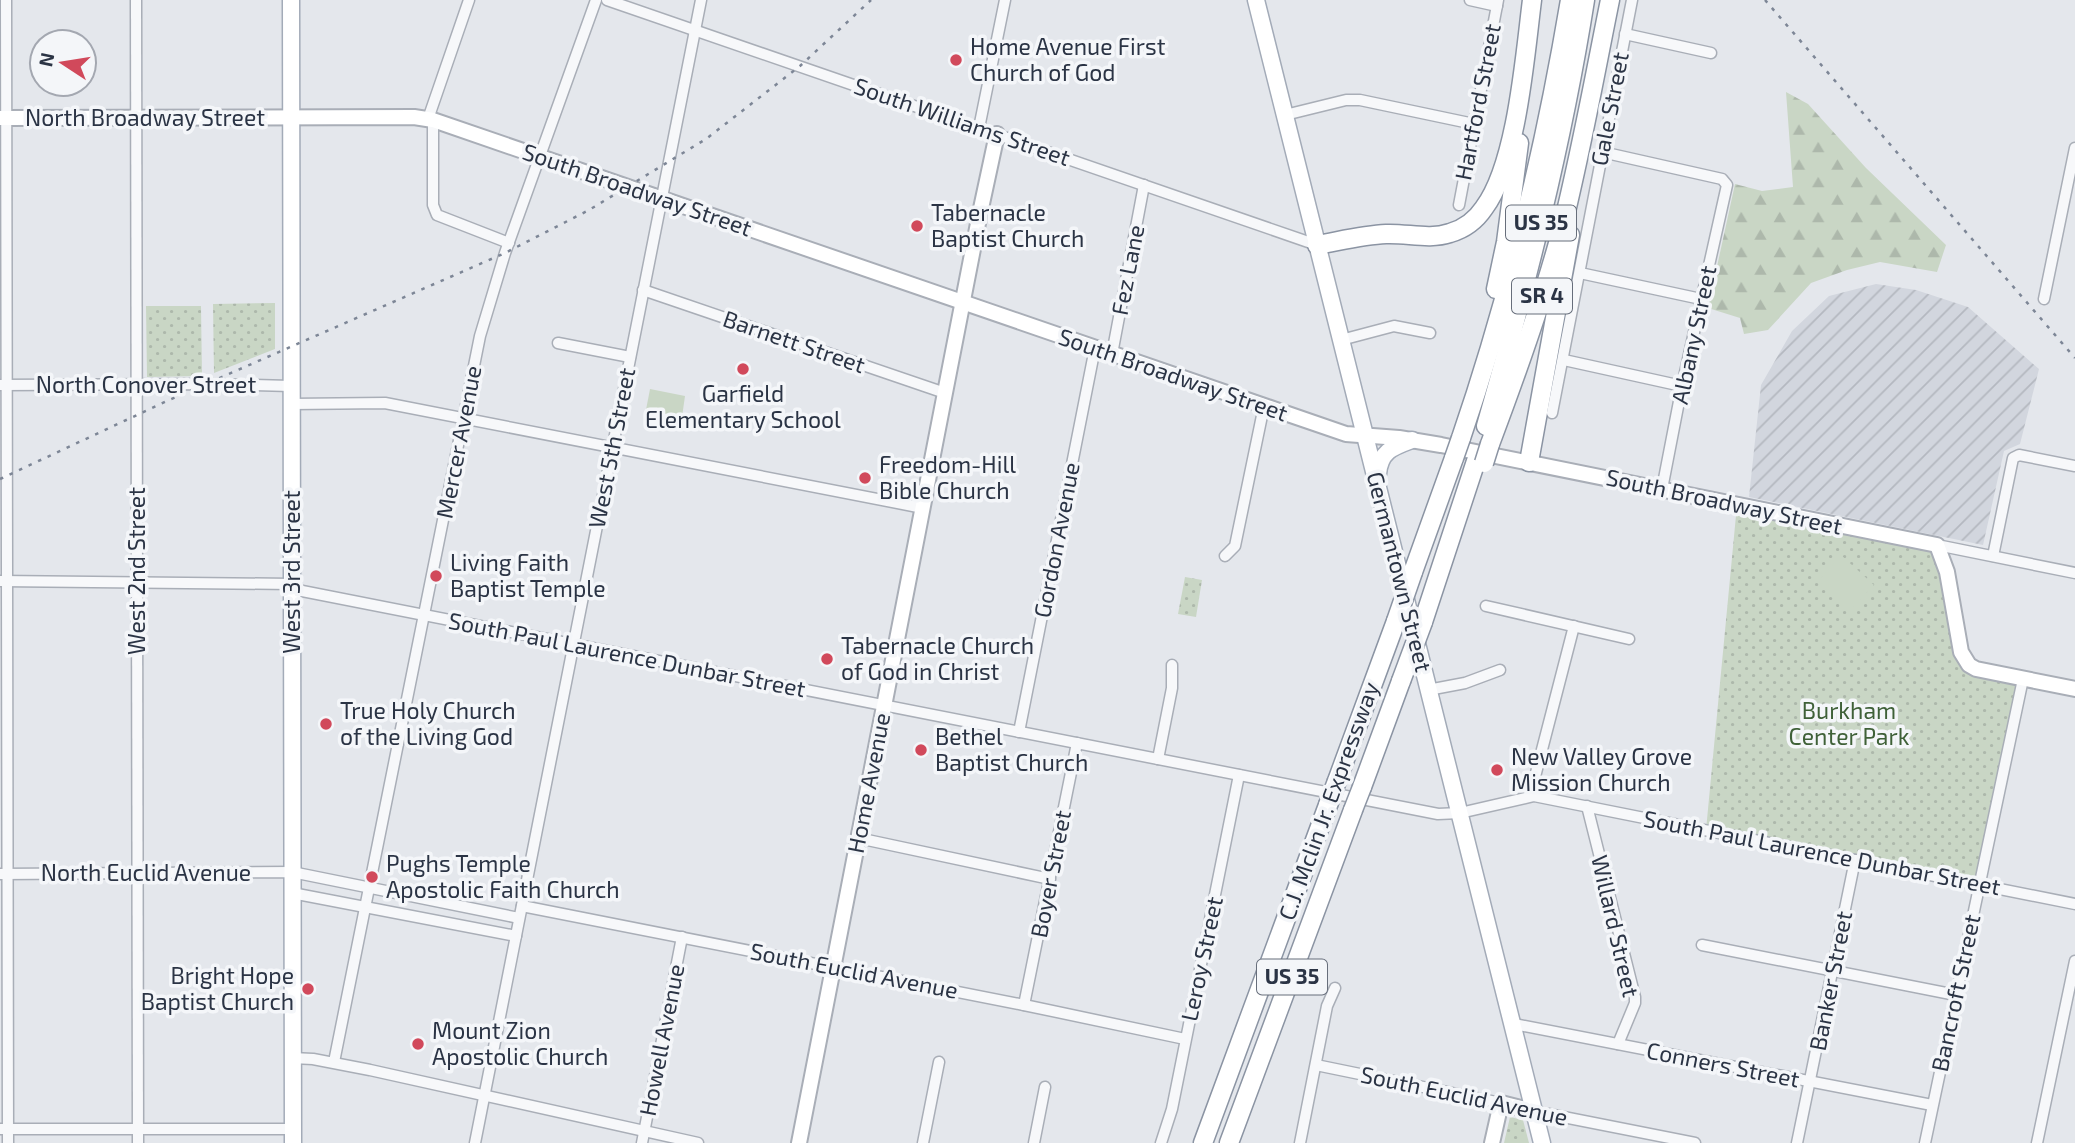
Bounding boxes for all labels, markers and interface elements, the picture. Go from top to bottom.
street label: Hartford Street [1448,21,1506,182]
north arrow [28,28,98,98]
place label: Home Avenue First Church of God [970,32,1166,86]
street label: Gale Street [1584,49,1634,168]
text: N [33,50,59,68]
marker: Home Avenue First Church of God [948,52,964,68]
street label: South Williams Street [851,71,1074,171]
street label: North Broadway Street [25,103,265,131]
street label: South Broadway Street [519,137,756,242]
place label: Tabernacle Baptist Church [931,198,1084,252]
road number: US 35 [1506,206,1576,241]
marker: Tabernacle Baptist Church [909,218,925,234]
street label: Fez Lane [1105,222,1149,317]
street label: Albany Street [1665,263,1721,407]
road number: SR 4 [1512,278,1572,314]
street label: Barnett Street [720,304,869,379]
street label: South Broadway Street [1055,322,1292,427]
marker: Garfield Elementary School [735,361,751,377]
street label: Mercer Avenue [429,363,487,521]
street label: West 5th Street [582,365,640,530]
street label: North Conover Street [36,370,256,398]
place label: Garfield Elementary School [645,379,841,433]
place label: Freedom-Hill Bible Church [879,450,1016,504]
street label: Gordon Avenue [1027,460,1085,620]
street label: South Broadway Street [1604,462,1845,540]
street label: Germantown Street [1362,469,1438,675]
marker: Freedom-Hill Bible Church [857,470,873,486]
street label: West 2nd Street [122,487,150,655]
street label: West 3rd Street [277,490,305,654]
place label: Living Faith Baptist Temple [450,548,606,602]
marker: Living Faith Baptist Temple [428,568,444,584]
street label: South Paul Laurence Dunbar Street [446,606,808,702]
place label: Tabernacle Church of God in Christ [841,631,1034,685]
marker: Tabernacle Church of God in Christ [819,651,835,667]
street label: C.J. Mclin Jr. Expressway [1272,678,1384,924]
place label: True Holy Church of the Living God [340,696,516,750]
park label: Burkham Center Park [1789,696,1910,750]
street label: Home Avenue [841,710,895,855]
marker: True Holy Church of the Living God [318,716,334,732]
place label: Bethel Baptist Church [935,722,1088,776]
marker: Bethel Baptist Church [913,742,929,758]
place label: New Valley Grove Mission Church [1511,742,1692,796]
marker: New Valley Grove Mission Church [1489,762,1505,778]
street label: South Paul Laurence Dunbar Street [1641,804,2003,900]
street label: Boyer Street [1024,807,1076,940]
place label: Pughs Temple Apostolic Faith Church [386,849,620,903]
street label: Willard Street [1586,852,1646,1000]
street label: North Euclid Avenue [41,858,251,886]
marker: Pughs Temple Apostolic Faith Church [364,869,380,885]
street label: Leroy Street [1174,894,1228,1024]
street label: Banker Street [1803,908,1857,1053]
street label: Bancroft Street [1925,911,1985,1074]
street label: South Euclid Avenue [748,936,960,1004]
road number: US 35 [1257,960,1327,995]
place label: Bright Hope Baptist Church [141,961,294,1015]
street label: Howell Avenue [633,961,689,1118]
marker: Bright Hope Baptist Church [300,981,316,997]
place label: Mount Zion Apostolic Church [432,1016,608,1070]
street label: Conners Street [1644,1035,1802,1093]
marker: Mount Zion Apostolic Church [410,1036,426,1052]
street label: South Euclid Avenue [1358,1059,1570,1131]

